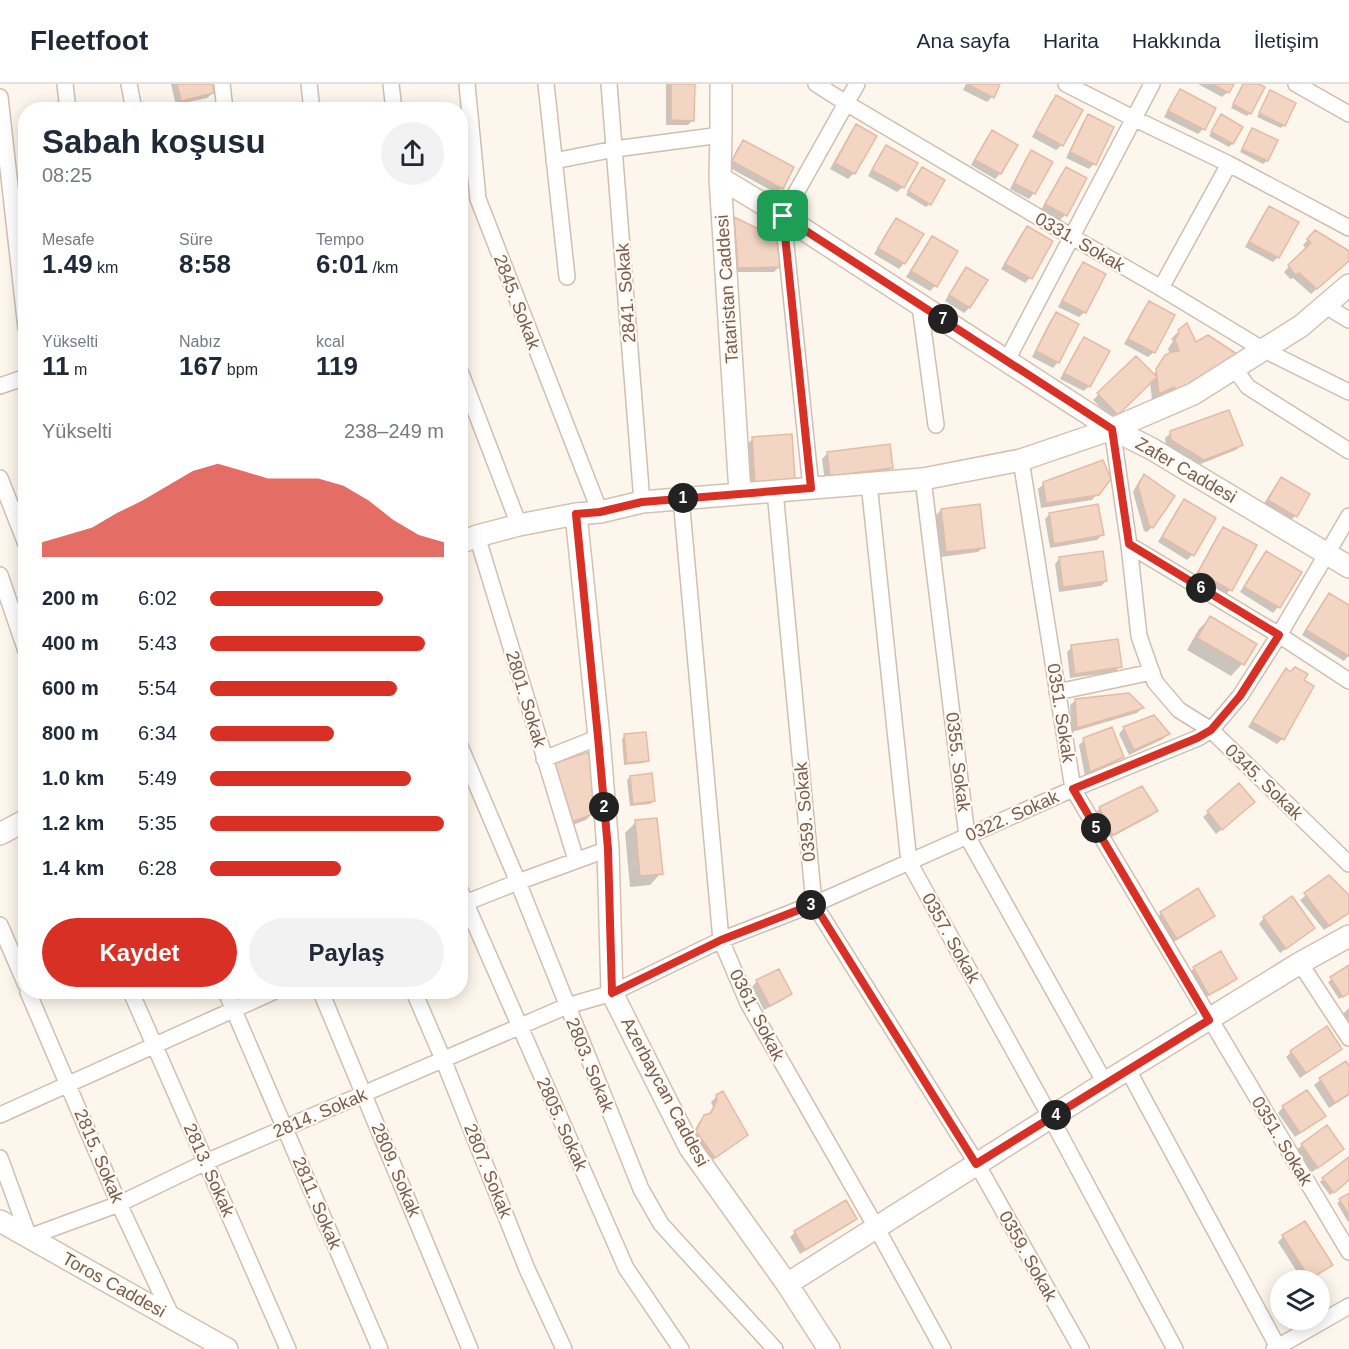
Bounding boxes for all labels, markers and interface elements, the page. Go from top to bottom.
text: Fleetfoot [30,25,148,56]
text: Ana sayfa [917,29,1010,52]
text: Harita [1043,29,1099,52]
text: Hakkında [1132,29,1221,52]
text: İletişim [1254,29,1319,52]
button: share [381,122,444,185]
text: Sabah koşusu [42,123,266,160]
text: 08:25 [42,164,92,186]
pin [757,190,808,241]
icon: arrive [766,199,799,232]
street label: 0331. Sokak [1032,208,1129,276]
street label: Tataristan Caddesi [712,214,742,364]
text: Mesafe [42,231,94,248]
text: Süre [179,231,213,248]
text: Tempo [316,231,364,248]
street label: 2841. Sokak [612,241,639,344]
text: 1.49 [42,249,93,279]
text: 8:58 [179,249,231,279]
text: 6:01 [316,249,368,279]
street label: 2845. Sokak [490,252,545,353]
text: km [93,259,118,276]
text: /km [368,259,398,276]
pin: 7 [928,304,958,334]
text: 7 [939,310,947,327]
text: Yükselti [42,333,98,350]
text: Nabız [179,333,221,350]
text: kcal [316,333,344,350]
text: 11 [42,351,70,381]
text: 167 [179,351,222,381]
text: 119 [316,351,358,381]
text: m [70,361,87,378]
text: bpm [222,361,258,378]
text: Yükselti [42,420,112,442]
text: 238–249 m [344,420,444,442]
street label: Zafer Caddesi [1132,433,1240,507]
pin: 1 [668,483,698,513]
text: 1 [679,489,687,506]
pin: 6 [1186,573,1216,603]
text: 6 [1197,579,1205,596]
text: 200 m [42,587,99,609]
text: 6:02 [138,587,177,609]
text: 400 m [42,632,99,654]
text: 5:43 [138,632,177,654]
street label: 2801. Sokak [502,648,550,751]
street label: 0351. Sokak [1043,662,1079,765]
text: 600 m [42,677,99,699]
text: 5:54 [138,677,177,699]
street label: 0355. Sokak [942,711,974,814]
text: 800 m [42,722,99,744]
text: 6:34 [138,722,177,744]
street label: 0345. Sokak [1221,740,1308,825]
street label: 0359. Sokak [791,760,819,863]
text: 1.0 km [42,767,104,789]
text: 5:49 [138,767,177,789]
street label: 0322. Sokak [962,786,1063,845]
pin: 2 [589,792,619,822]
text: 2 [600,798,608,815]
text: 1.2 km [42,812,104,834]
text: 5:35 [138,812,177,834]
pin: 5 [1081,813,1111,843]
text: 5 [1092,819,1100,836]
text: 1.4 km [42,857,104,879]
text: 6:28 [138,857,177,879]
street label: 0357. Sokak [918,889,984,987]
pin: 3 [796,890,826,920]
text: 3 [807,896,815,913]
button: Kaydet [42,918,237,987]
button: Paylaş [249,918,444,987]
street label: 0361. Sokak [725,966,789,1065]
street label: Azerbaycan Caddesi [617,1014,713,1170]
street label: 2803. Sokak [562,1015,618,1116]
street label: 2805. Sokak [533,1074,592,1175]
street label: 2814. Sokak [270,1084,371,1142]
street label: 0351. Sokak [1248,1093,1317,1190]
pin: 4 [1041,1100,1071,1130]
street label: 2815. Sokak [70,1106,128,1207]
text: 4 [1052,1106,1060,1123]
street label: 2813. Sokak [180,1120,239,1221]
street label: 2809. Sokak [367,1120,425,1221]
street label: 2807. Sokak [460,1121,516,1222]
street label: 2811. Sokak [289,1154,346,1253]
street label: 0359. Sokak [995,1207,1061,1305]
street label: Toros Caddesi [59,1248,169,1322]
map controls [1270,1270,1330,1330]
button: layers [1270,1270,1330,1330]

